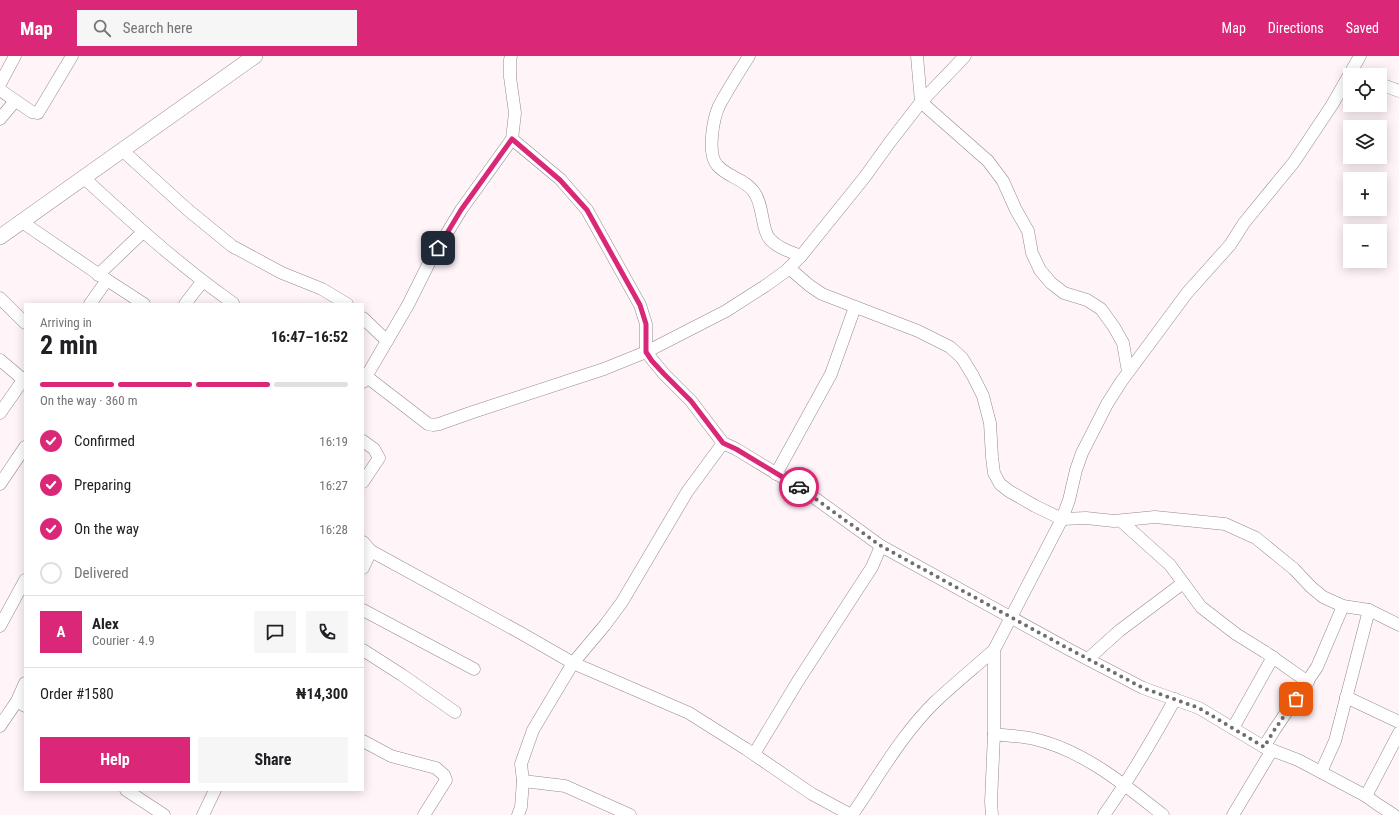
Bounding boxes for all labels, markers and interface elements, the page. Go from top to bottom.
search box [77,10,357,46]
text: Map [20,17,53,40]
icon: search [91,17,113,39]
text: Search here [123,19,193,37]
text: Map [1222,20,1246,36]
text: Directions [1268,20,1324,36]
text: Saved [1346,20,1379,36]
map controls [1343,68,1387,268]
button: locate [1343,68,1387,112]
button: layers [1343,120,1387,164]
button: + [1343,172,1387,216]
button: − [1343,224,1387,268]
pin [421,231,455,265]
icon: home [427,237,449,259]
text: Arriving in [40,315,92,330]
text: 16:47–16:52 [271,328,348,346]
text: 2 min [40,330,98,360]
text: On the way · 360 m [40,393,137,408]
icon: check [40,430,62,452]
text: Confirmed [74,432,135,450]
text: 16:19 [319,434,348,449]
courier [779,467,819,507]
icon: check [40,474,62,496]
text: Preparing [74,476,131,494]
icon: car [788,476,810,498]
text: 16:27 [319,478,348,493]
icon: check [40,518,62,540]
text: On the way [74,520,139,538]
text: 16:28 [319,522,348,537]
text: Delivered [74,564,129,582]
button: chat [254,611,296,653]
button: phone [306,611,348,653]
text: Alex [92,615,119,633]
text: A [57,623,65,641]
text: Courier · 4.9 [92,633,155,648]
pin [1279,682,1313,716]
text: Order #1580 [40,685,114,703]
text: ₦14,300 [296,685,348,703]
icon: bag [1285,688,1307,710]
button: Help [40,737,190,783]
button: Share [198,737,348,783]

